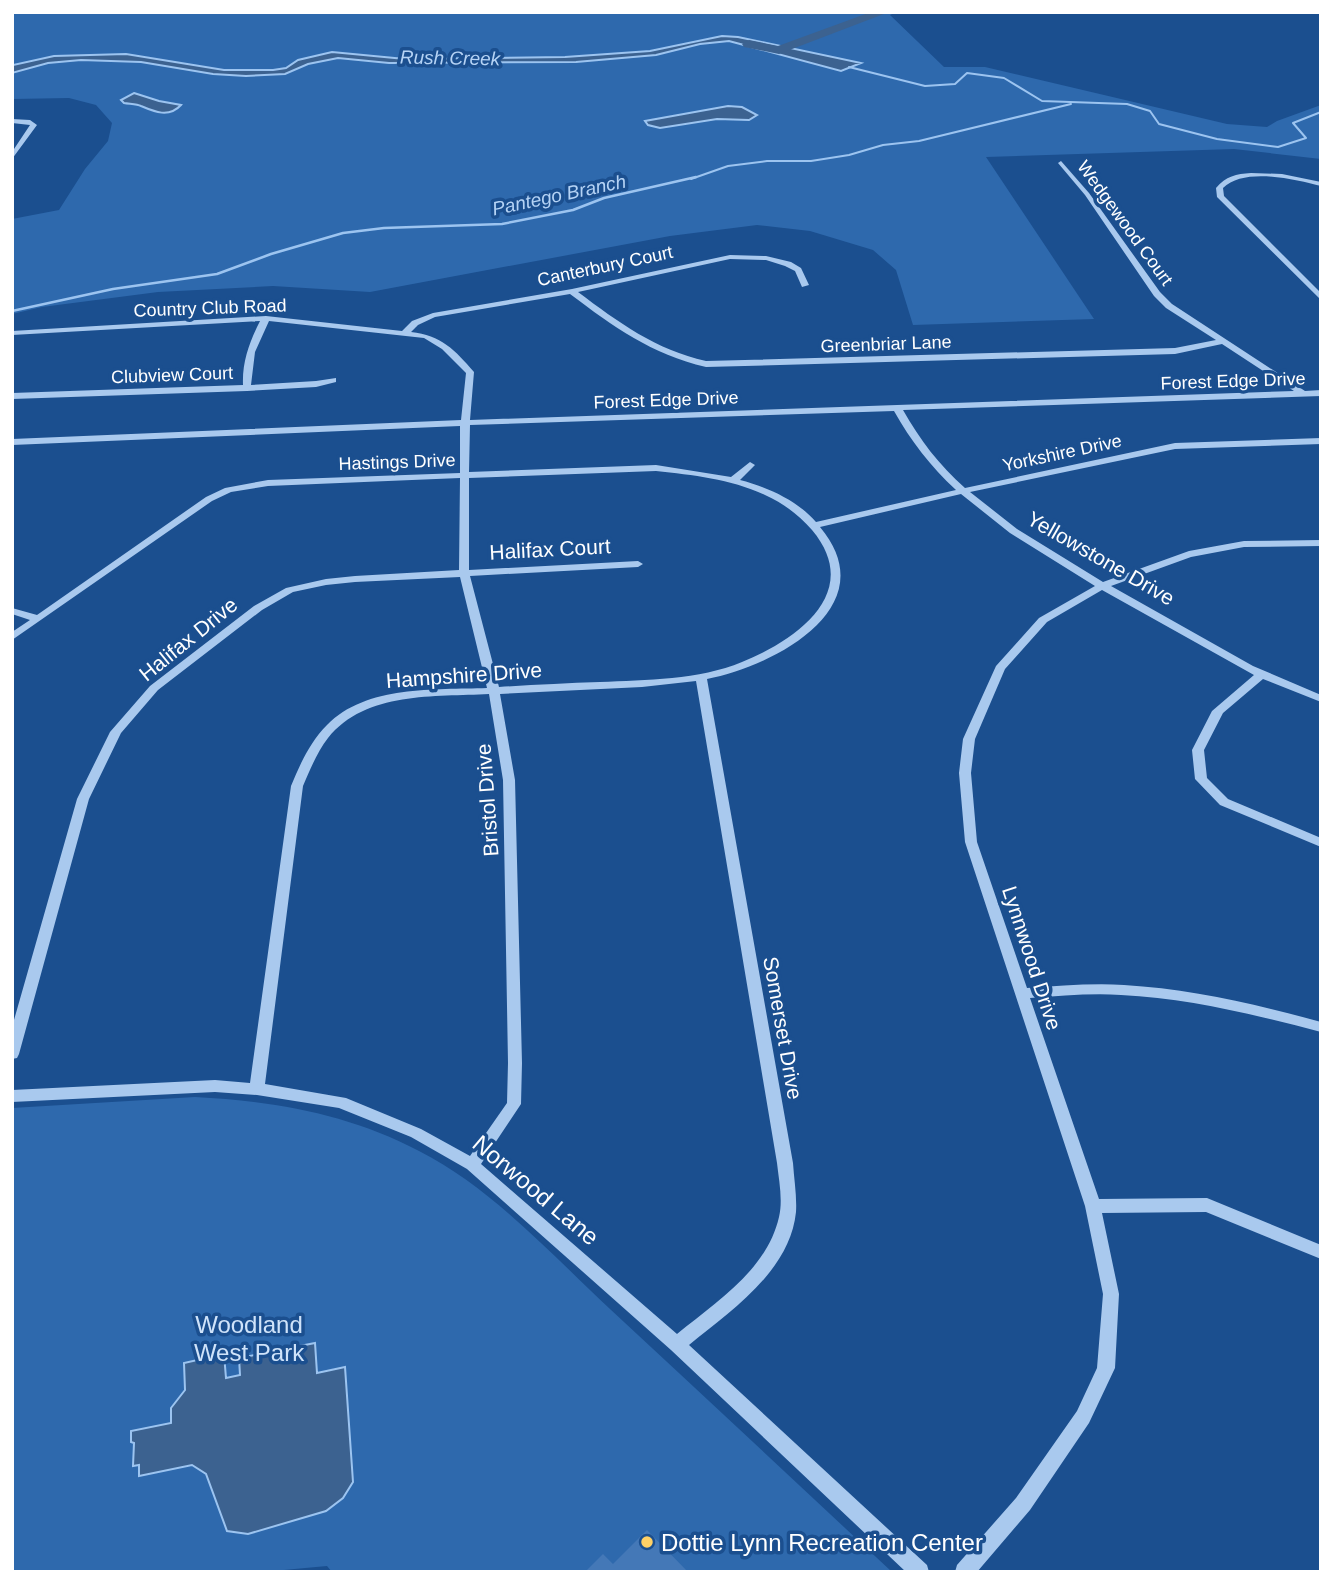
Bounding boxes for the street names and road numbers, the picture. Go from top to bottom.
street label: Wedgewood Court [1073,157,1177,289]
street label: Canterbury Court [535,242,675,290]
street label: Country Club Road [133,295,287,321]
street label: Greenbriar Lane [820,332,952,356]
street label: Clubview Court [111,363,233,387]
street label: Forest Edge Drive [1160,368,1306,394]
street label: Forest Edge Drive [593,387,739,413]
street label: Yorkshire Drive [1001,431,1123,475]
street label: Hastings Drive [338,450,456,474]
street label: Yellowstone Drive [1023,507,1179,609]
street label: Halifax Court [489,534,611,564]
street label: Halifax Drive [135,593,241,685]
street label: Hampshire Drive [385,658,543,692]
street label: Bristol Drive [472,743,502,857]
street label: Lynnwood Drive [998,883,1066,1033]
street label: Somerset Drive [759,955,807,1101]
street label: Norwood Lane [468,1129,604,1251]

